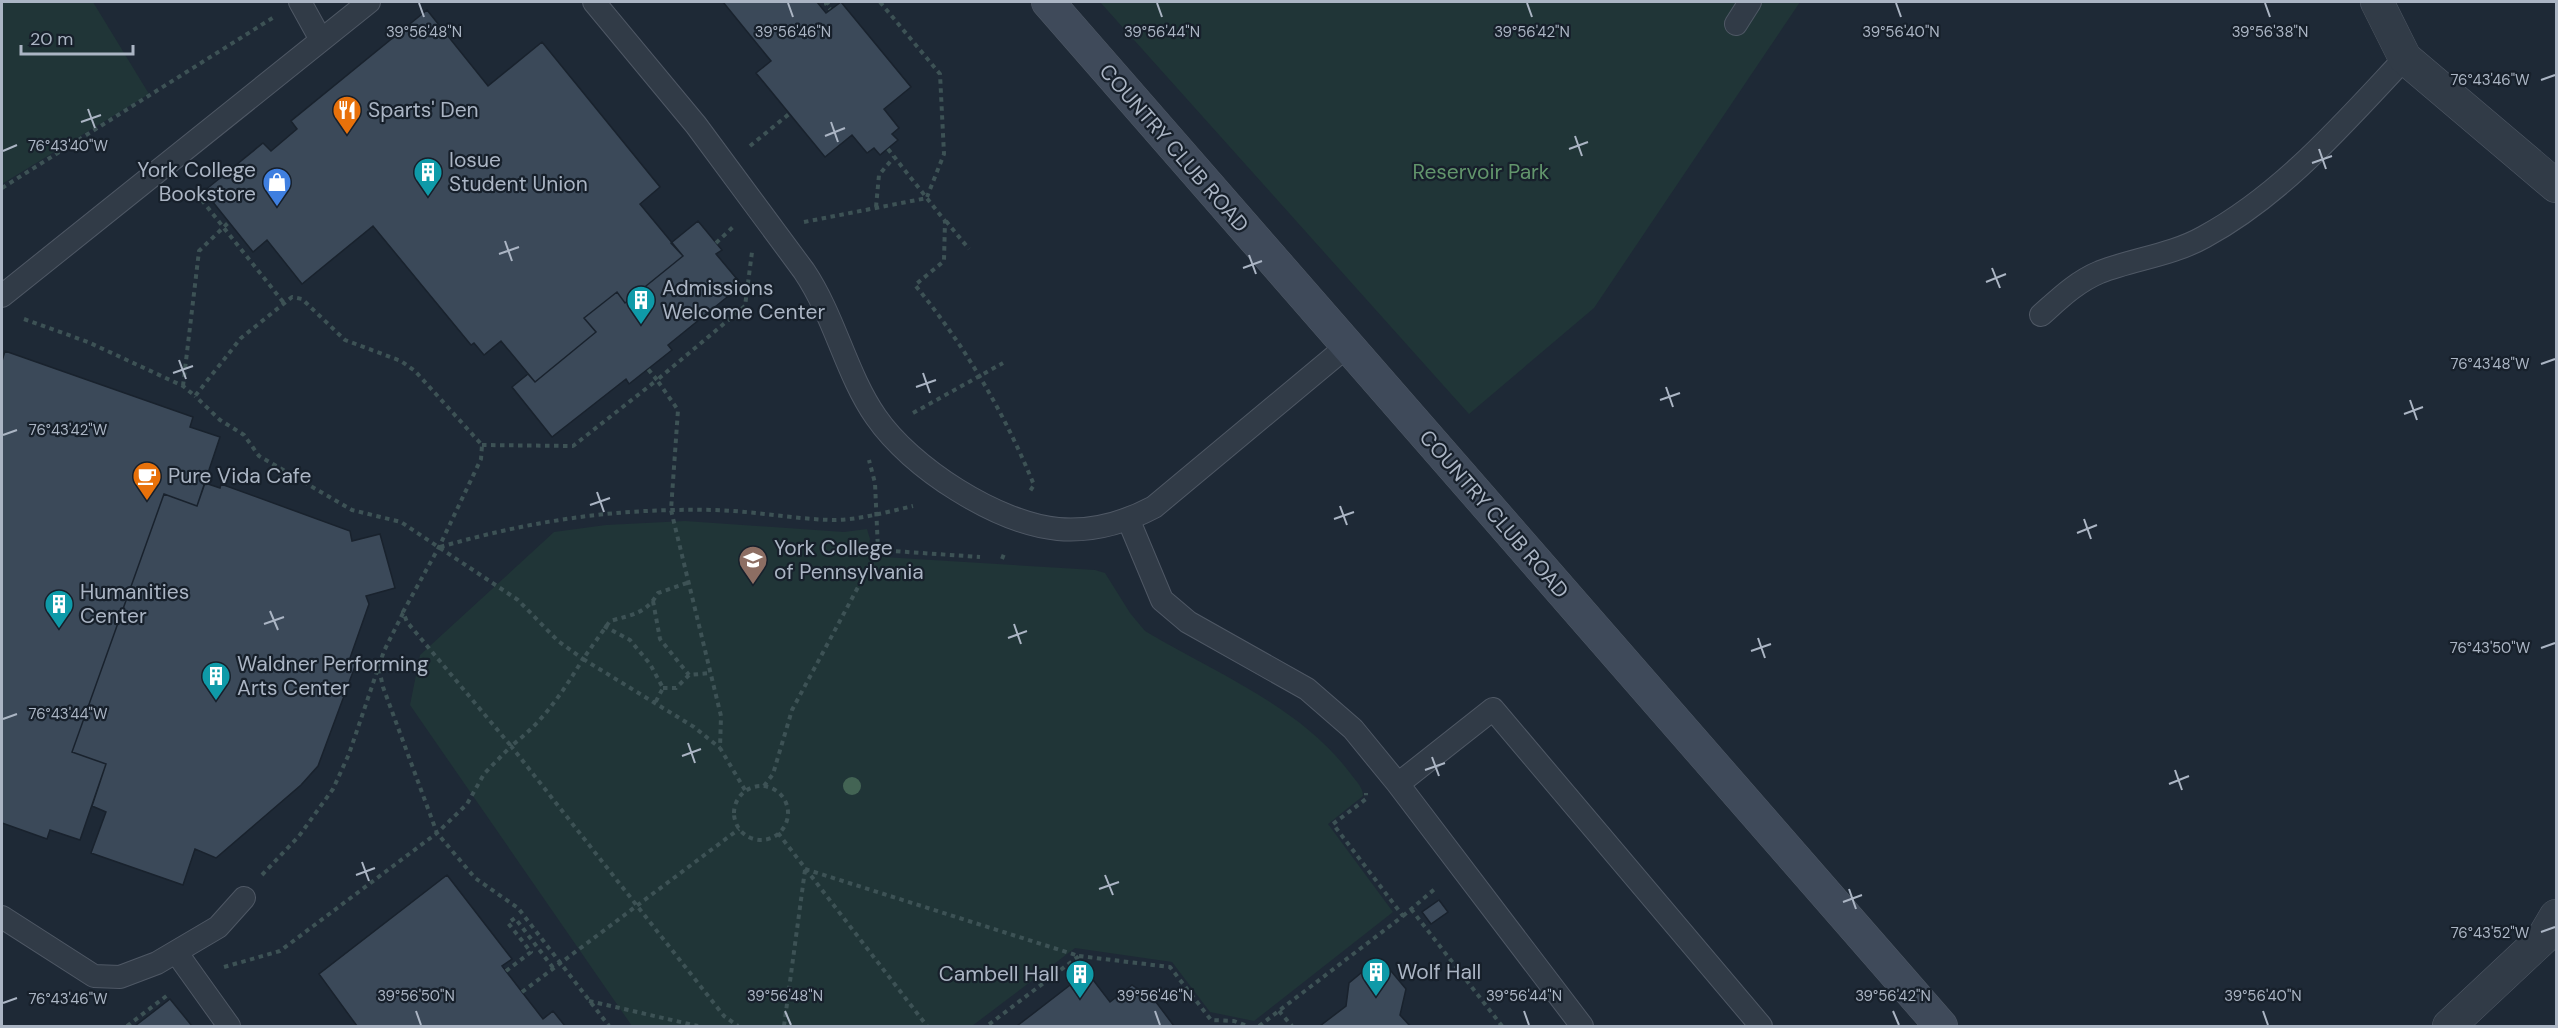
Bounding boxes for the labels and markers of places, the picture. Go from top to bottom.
restaurant icon: Sparts' Den [331,94,363,136]
place label: Sparts' Den [368,96,479,124]
place label: Iosue Student Union [449,146,588,198]
place label: York College Bookstore [137,156,256,208]
building icon: Iosue Student Union [412,156,444,198]
shop icon: York College Bookstore [261,166,293,208]
place label: Admissions Welcome Center [662,274,825,326]
building icon: Admissions Welcome Center [625,284,657,326]
cafe icon: Pure Vida Cafe [131,460,163,502]
place label: Pure Vida Cafe [168,462,312,490]
place label: York College of Pennsylvania [774,534,924,586]
school or university icon: York College of Pennsylvania [737,544,769,586]
place label: Humanities Center [80,578,189,630]
building icon: Humanities Center [43,588,75,630]
place label: Waldner Performing Arts Center [237,650,429,702]
building icon: Waldner Performing Arts Center [200,660,232,702]
building icon: Wolf Hall [1360,956,1392,998]
building icon: Cambell Hall [1064,958,1096,1000]
place label: Wolf Hall [1397,958,1481,986]
place label: Cambell Hall [939,960,1059,988]

